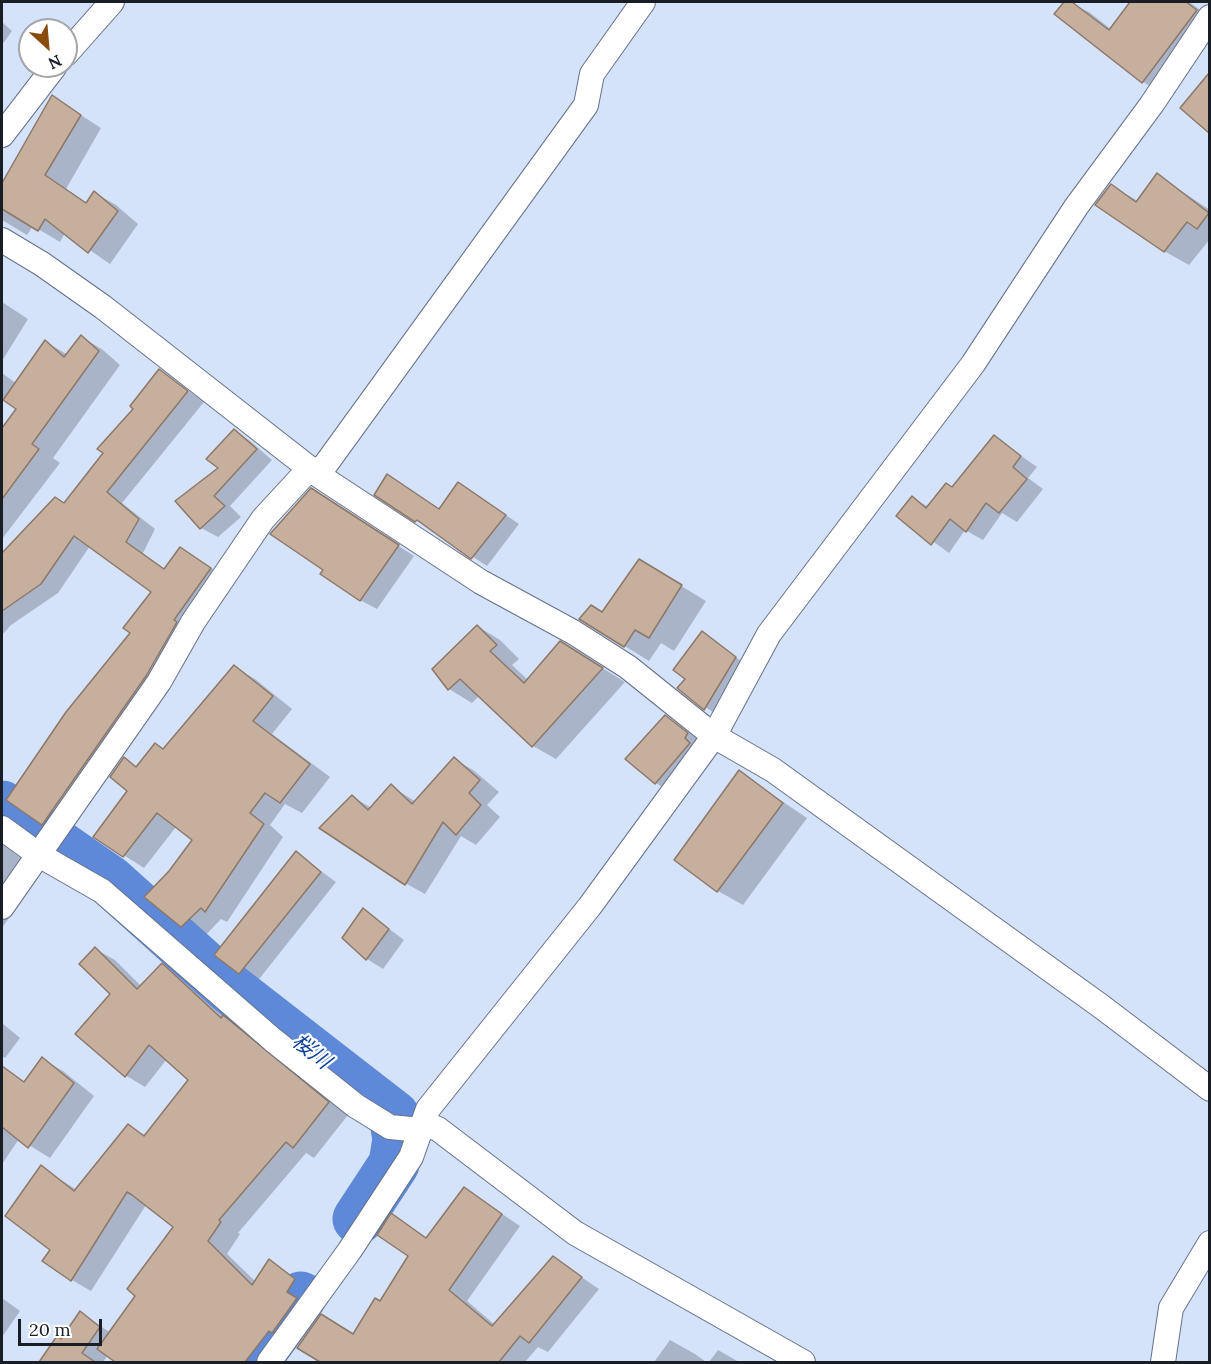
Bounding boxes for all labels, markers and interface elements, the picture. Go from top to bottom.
north arrow [18,18,78,78]
text: N [45,51,65,74]
water label: 桜川 [287,1029,335,1075]
scale bar [21,1307,105,1345]
text: 20 m [29,1318,71,1341]

